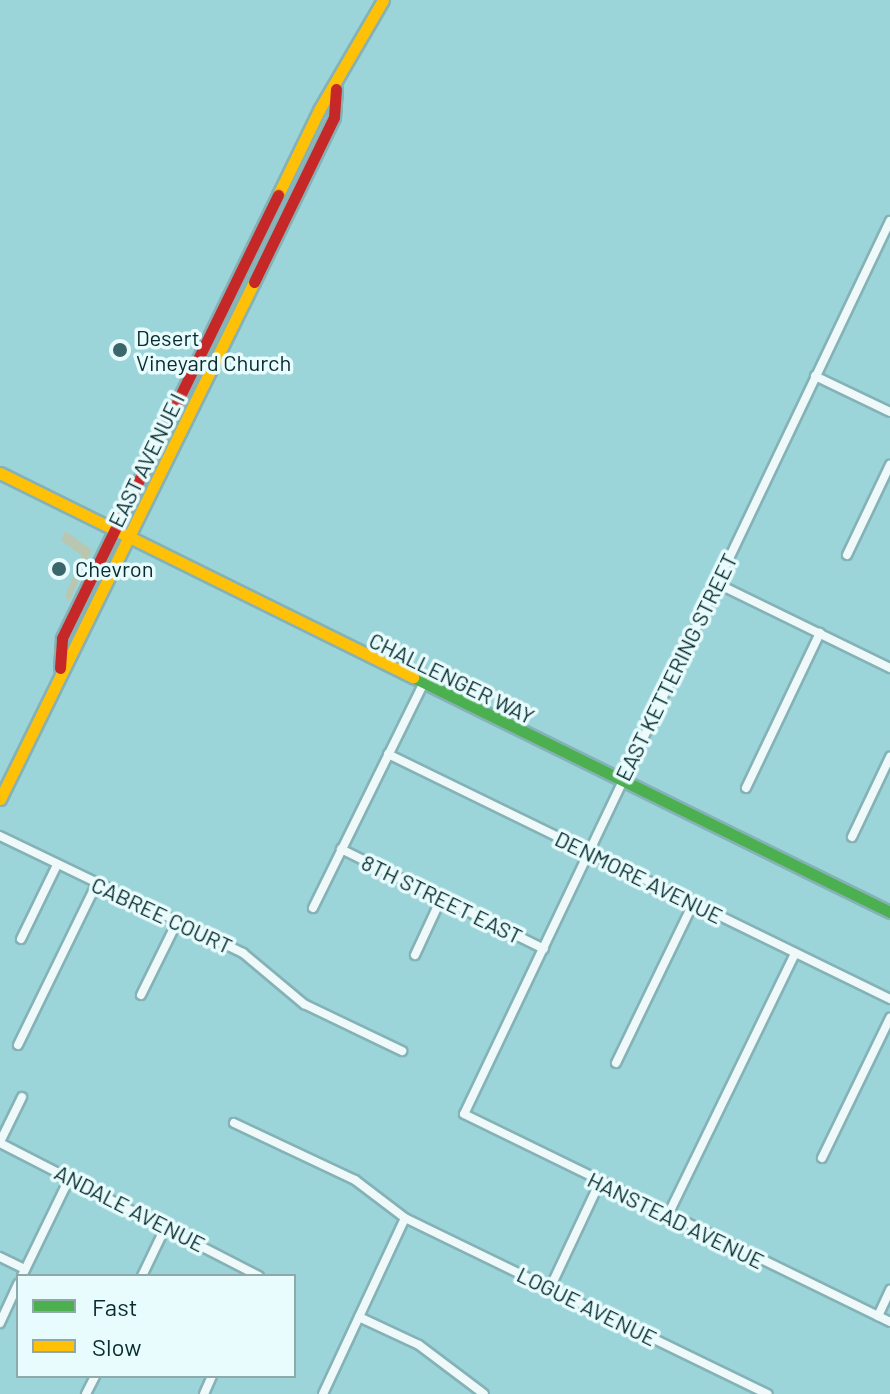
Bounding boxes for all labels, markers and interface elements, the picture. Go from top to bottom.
place label: Desert Vineyard Church [136,324,291,376]
marker: Desert Vineyard Church [111,341,129,359]
street label: EAST AVENUE I [102,389,190,531]
street label: EAST KETTERING STREET [609,549,743,785]
place label: Chevron [75,556,154,582]
marker: Chevron [50,560,68,578]
street label: CHALLENGER WAY [365,627,539,729]
street label: DENMORE AVENUE [551,825,727,929]
street label: 8TH STREET EAST [357,849,527,949]
street label: CABREE COURT [87,871,237,959]
street label: ANDALE AVENUE [50,1159,210,1257]
street label: HANSTEAD AVENUE [583,1166,769,1274]
street label: LOGUE AVENUE [513,1261,661,1351]
legend [16,1274,296,1378]
text: Fast [92,1292,137,1321]
text: Slow [92,1332,141,1361]

